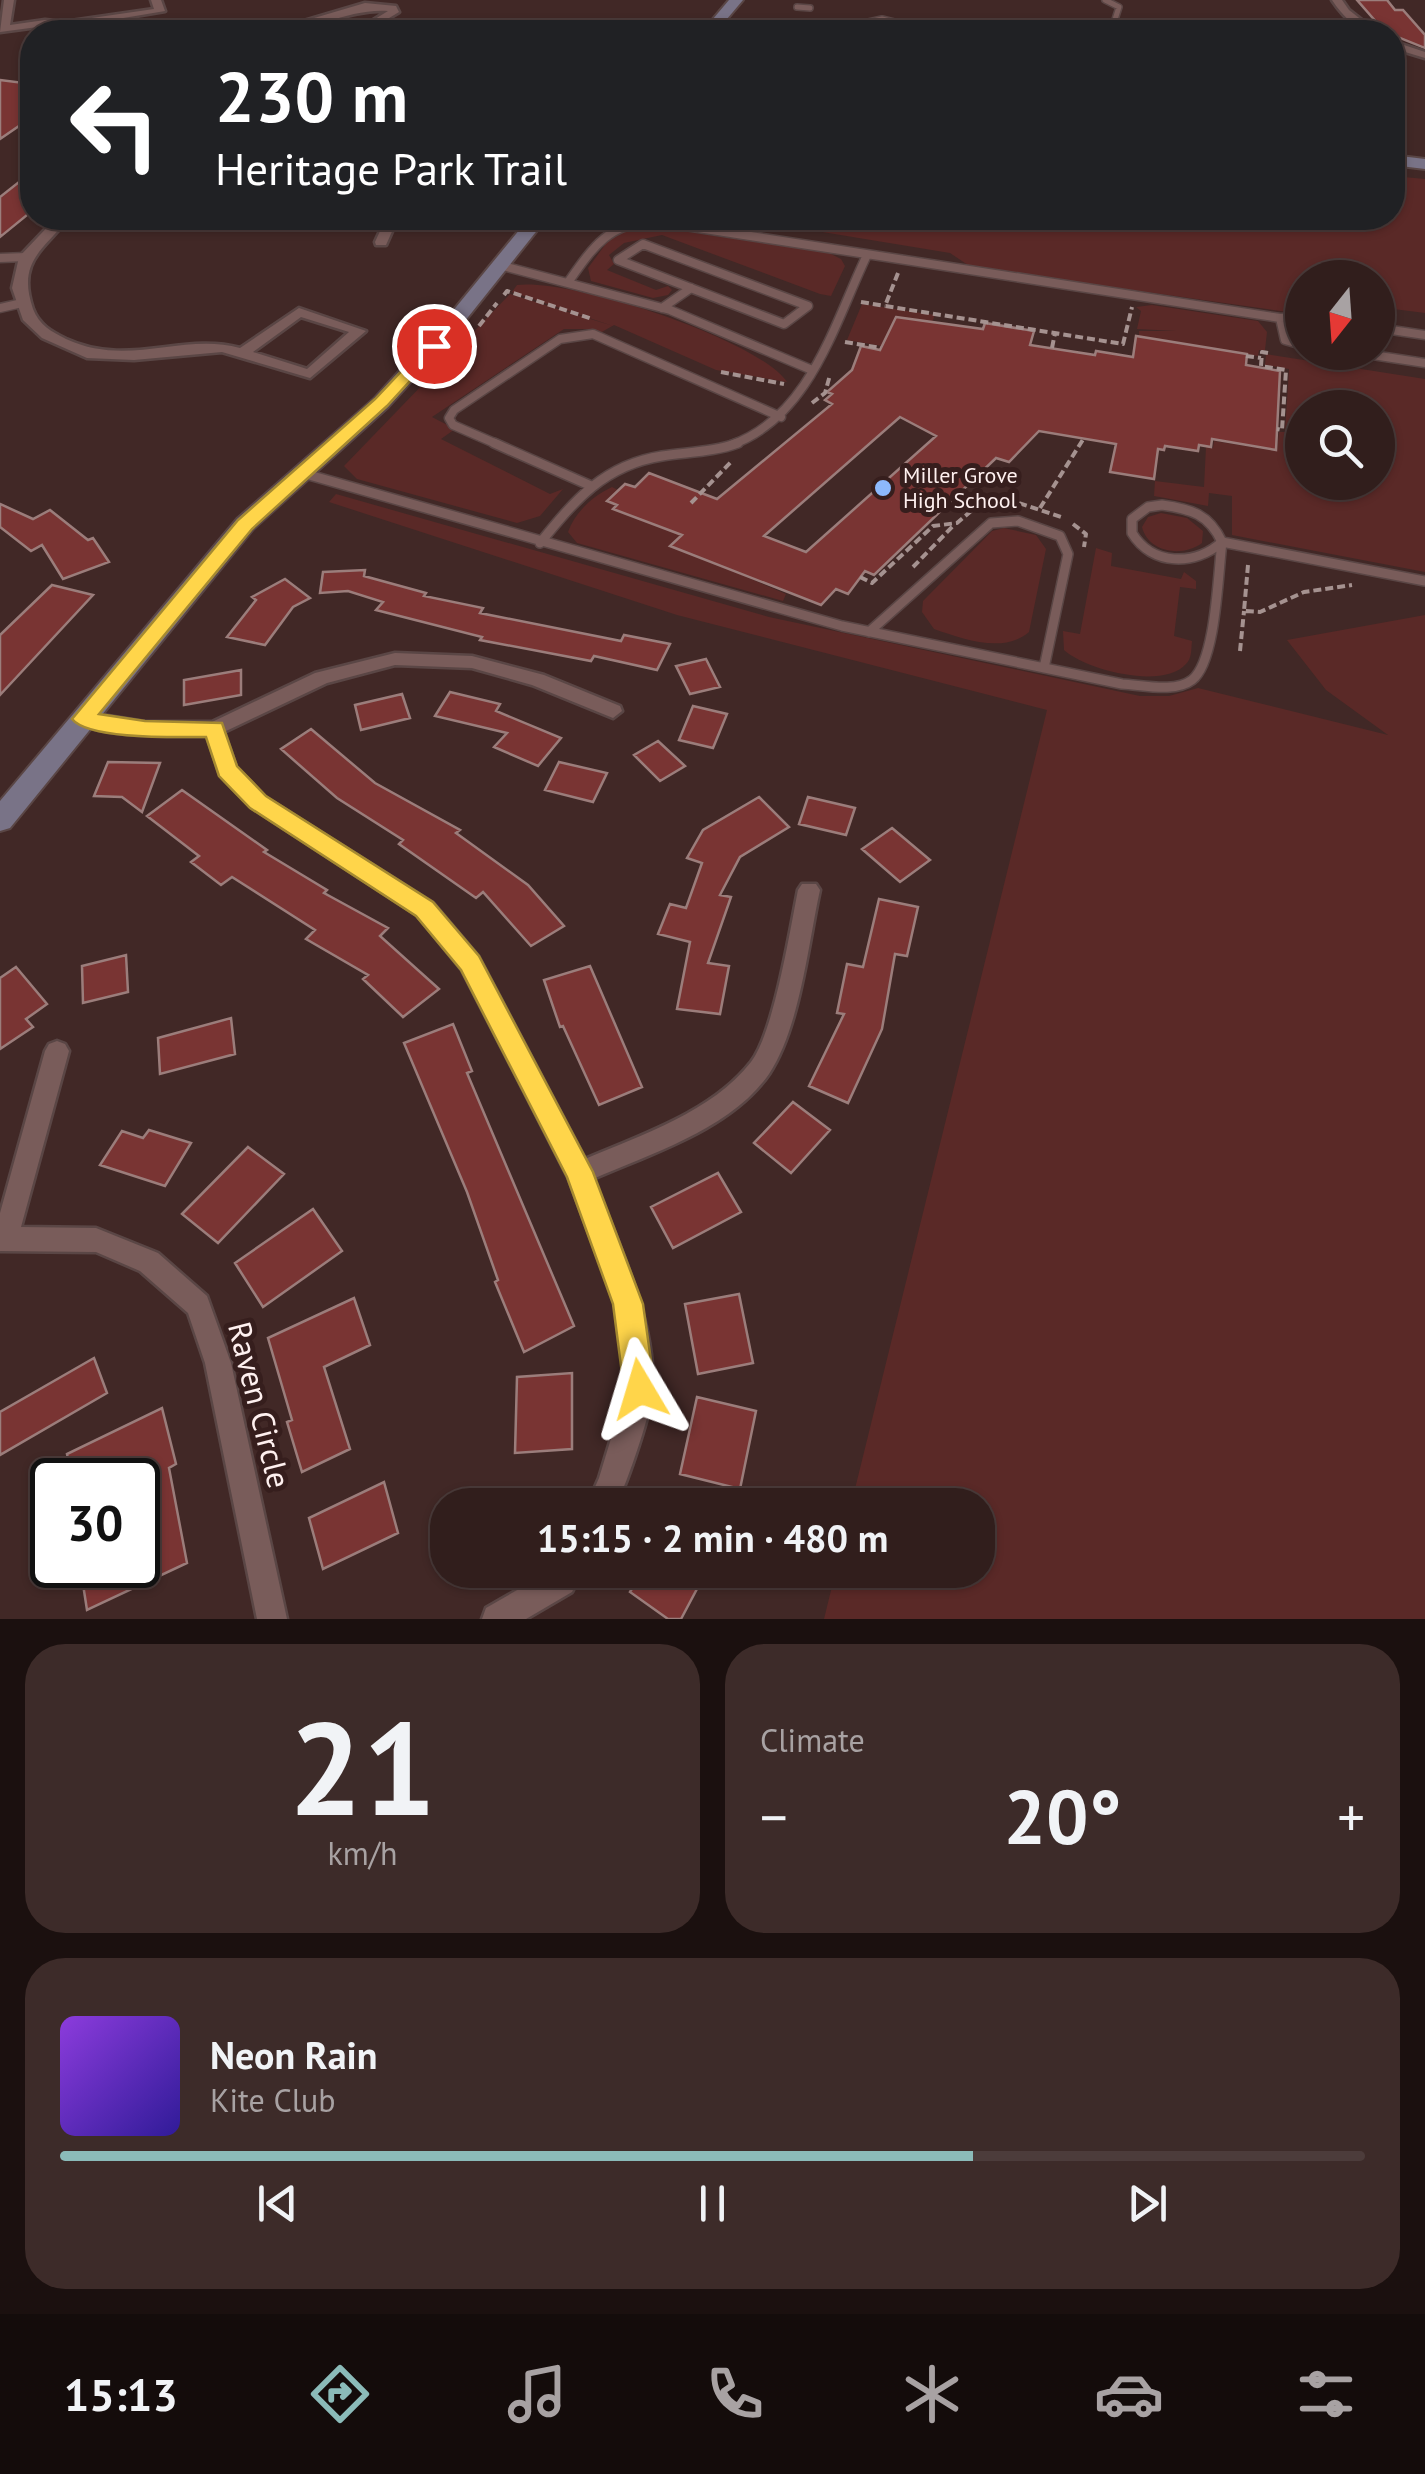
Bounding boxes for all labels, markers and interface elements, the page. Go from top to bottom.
text: 230 m [215,51,408,141]
icon: left [50,60,180,190]
text: Heritage Park Trail [215,139,567,197]
north arrow [1285,260,1395,370]
map controls [1285,260,1395,500]
pin [392,304,477,389]
icon: arrive [407,319,462,374]
button: search [1285,390,1395,500]
place label: Miller Grove High School [903,461,1018,514]
marker: Miller Grove High School [872,477,894,499]
street label: Raven Circle [219,1317,301,1492]
position arrow [588,1337,692,1441]
speed limit sign: 30 [30,1458,160,1588]
text: 15:15 · 2 min · 480 m [537,1513,888,1562]
text: 21 [289,1683,436,1851]
text: Climate [760,1719,865,1761]
text: 20° [1004,1768,1121,1865]
text: − [760,1781,788,1852]
text: + [1337,1781,1365,1852]
text: km/h [327,1832,398,1874]
text: Neon Rain [210,2030,377,2079]
text: Kite Club [210,2079,336,2121]
icon: previous [250,2176,305,2231]
icon: pause [685,2176,740,2231]
icon: next [1120,2176,1175,2231]
icon: directions [305,2359,375,2429]
icon: music [502,2359,572,2429]
icon: phone [700,2359,770,2429]
icon: climate [897,2359,967,2429]
icon: car [1094,2359,1164,2429]
icon: filters [1291,2359,1361,2429]
text: 15:13 [64,2365,178,2423]

